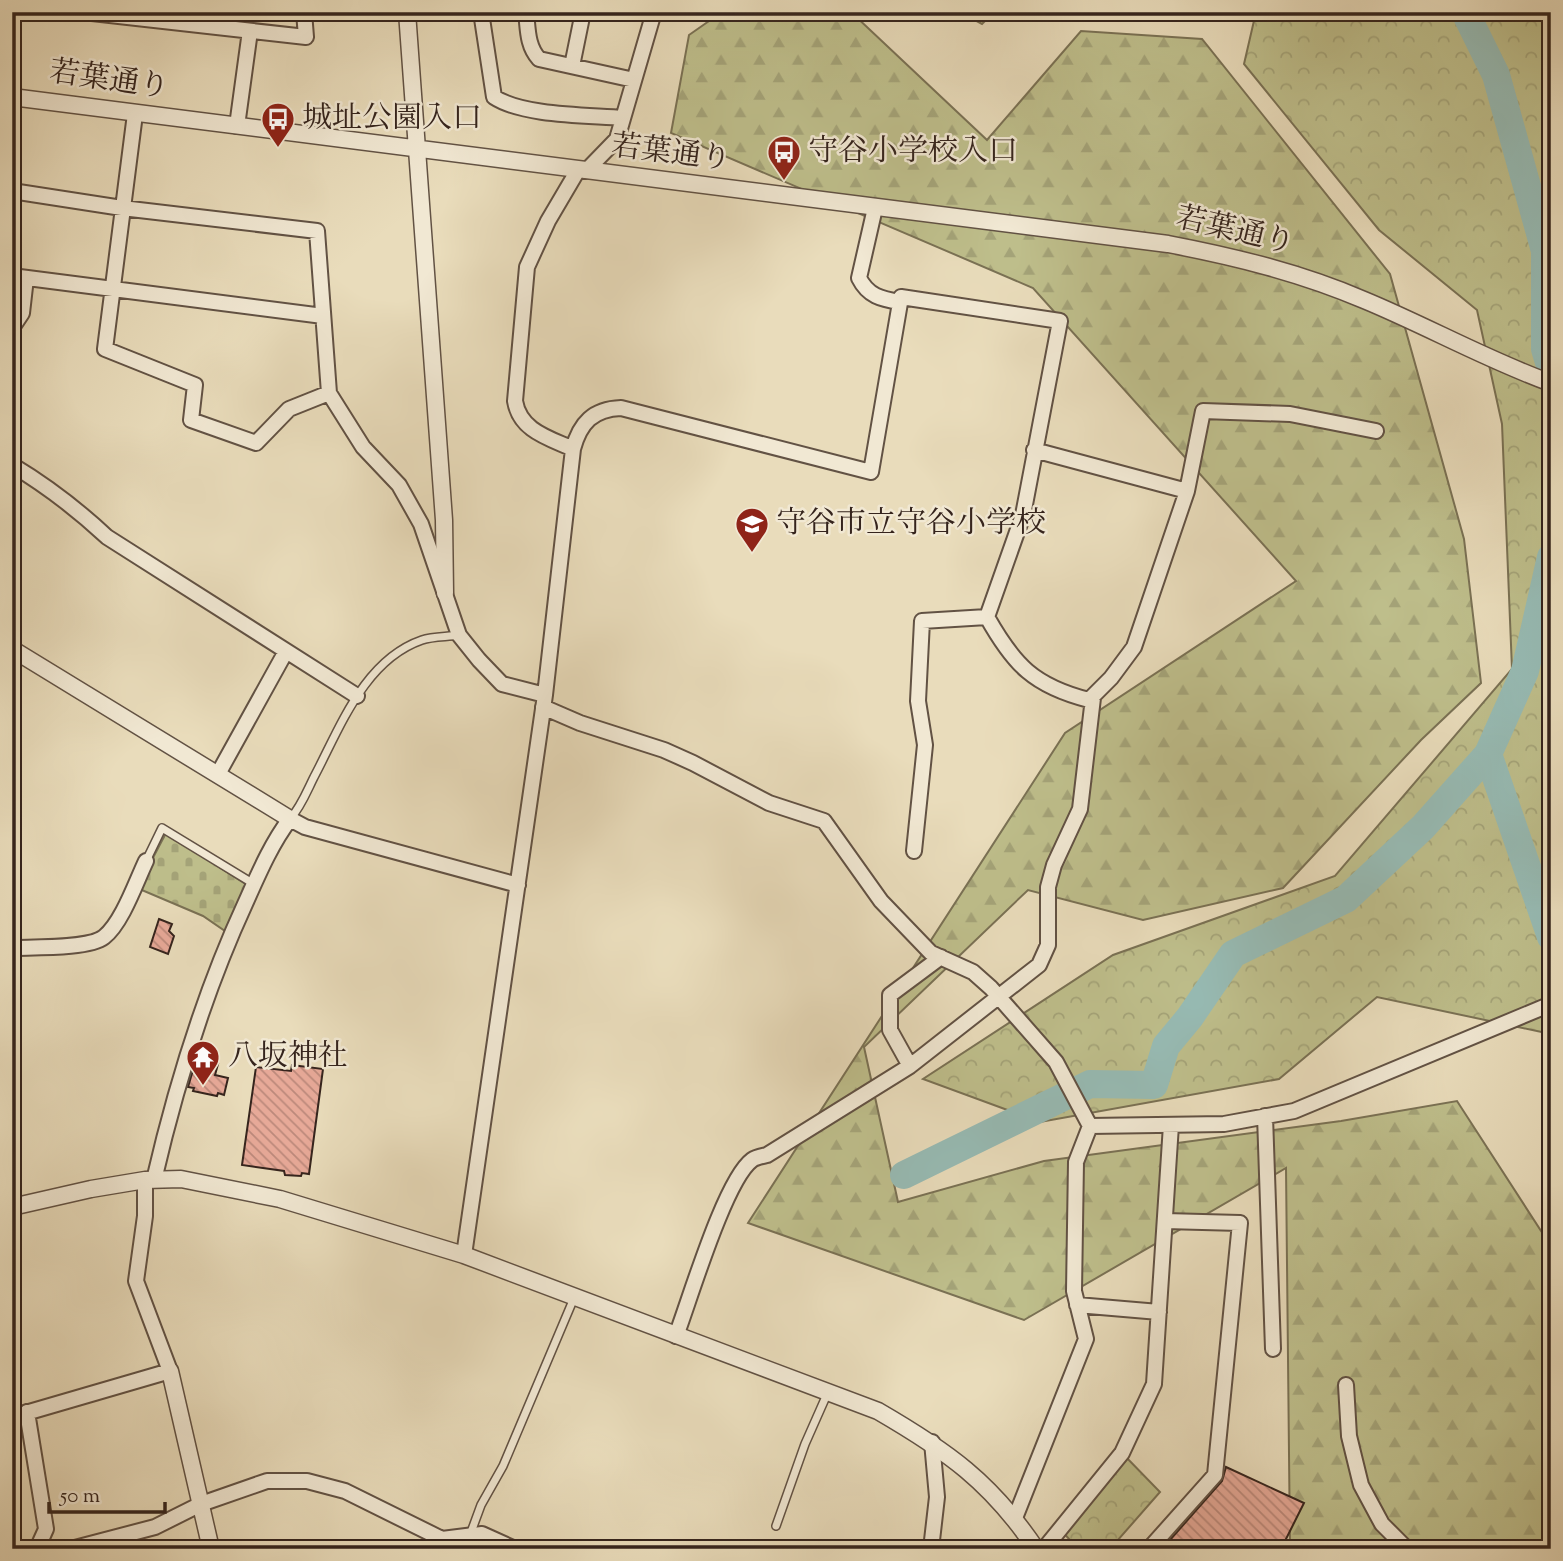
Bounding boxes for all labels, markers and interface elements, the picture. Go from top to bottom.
street label: 若葉通り [47,51,171,111]
place label: 城址公園入口 [302,98,482,141]
bus stop icon: 城址公園入口 [259,100,297,149]
street label: 若葉通り [609,125,733,183]
place label: 守谷小学校入口 [808,131,1018,174]
bus stop icon: 守谷小学校入口 [765,133,803,182]
street label: 若葉通り [1172,198,1298,266]
place label: 守谷市立守谷小学校 [776,503,1046,546]
school or university icon: 守谷市立守谷小学校 [733,505,771,554]
place label: 八坂神社 [228,1036,348,1079]
temple icon: 八坂神社 [184,1038,222,1087]
scale bar [49,1470,164,1514]
text: 50 m [59,1482,100,1512]

